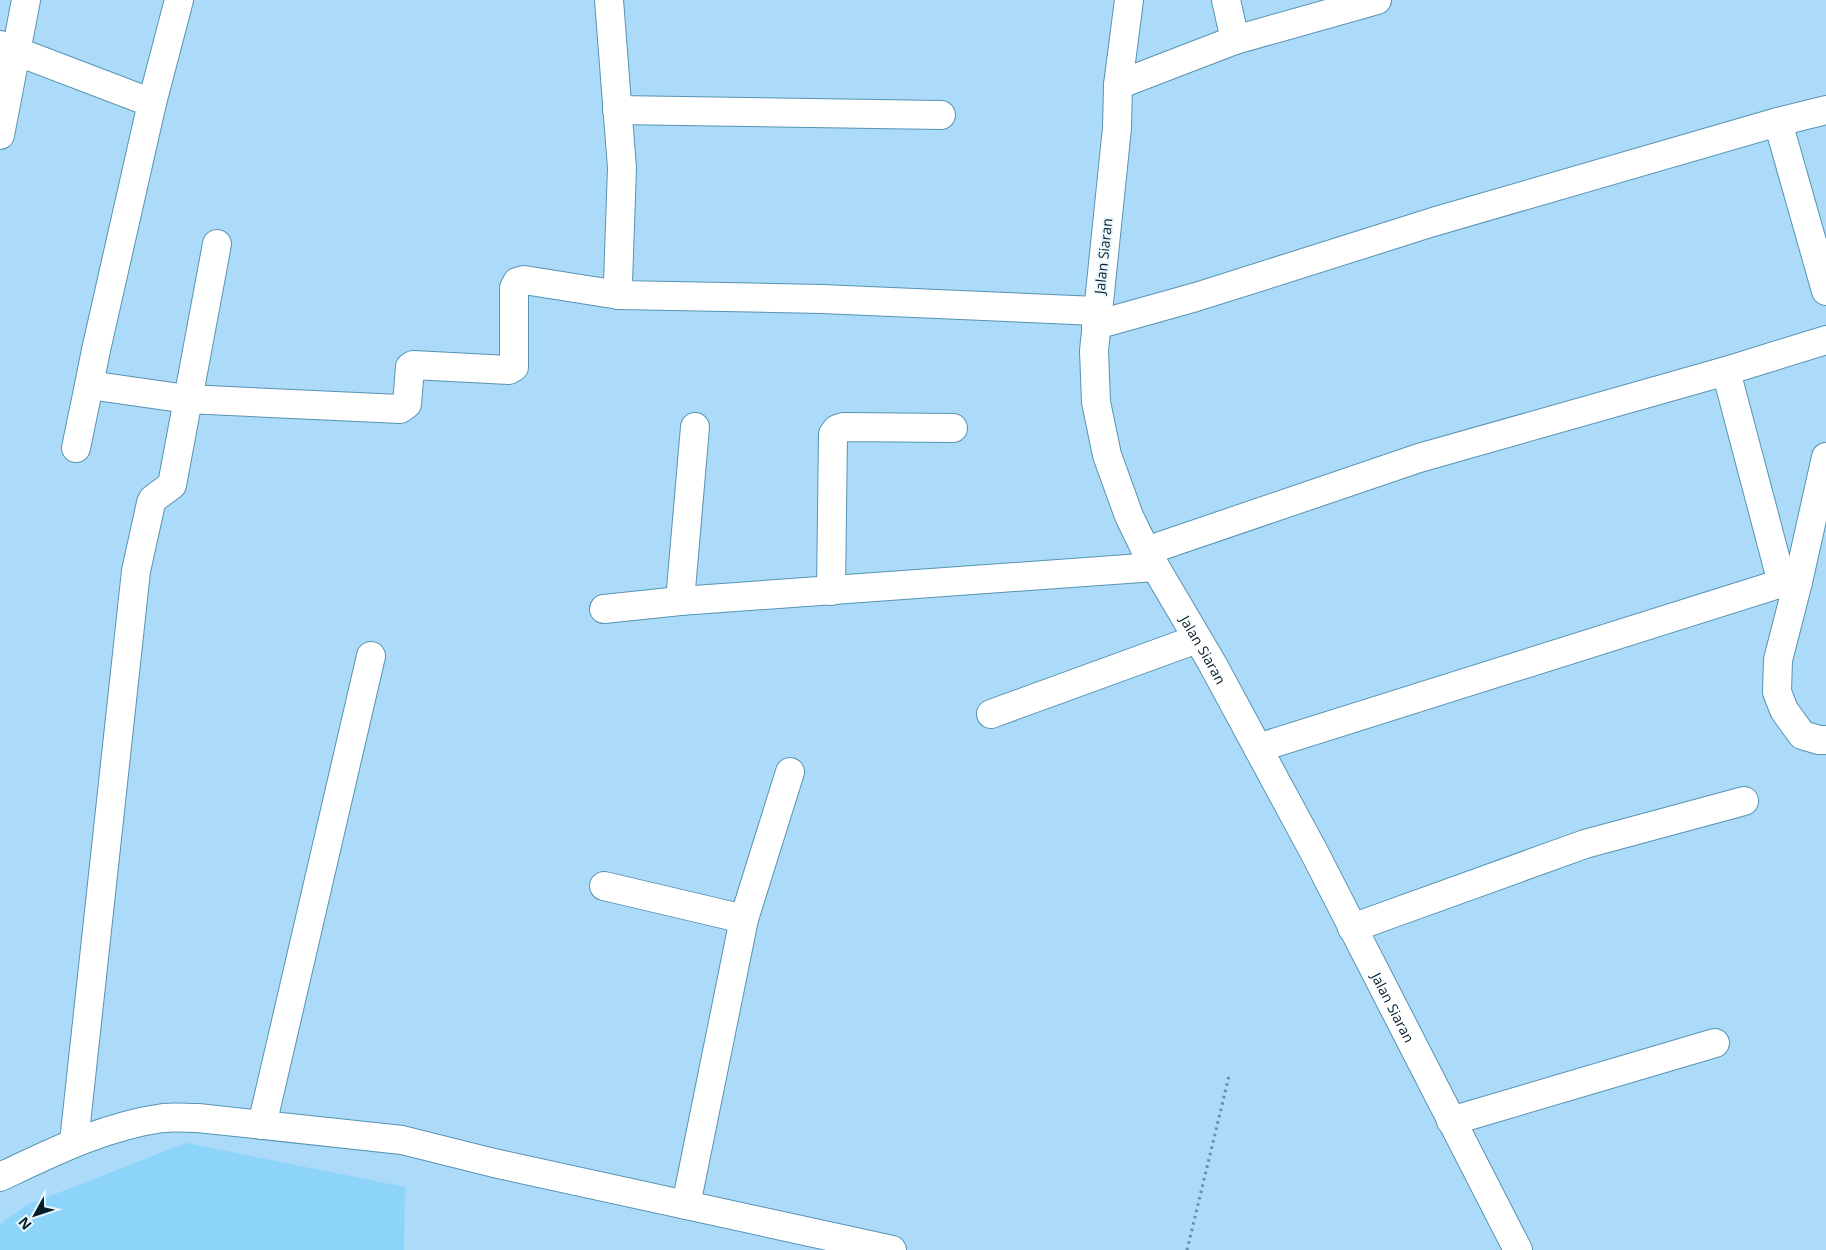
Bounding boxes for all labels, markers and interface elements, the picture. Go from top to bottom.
street label: Jalan Siaran [1089,217,1116,297]
street label: Jalan Siaran [1175,610,1231,687]
street label: Jalan Siaran [1367,967,1419,1045]
north arrow [10,1190,60,1240]
text: N [14,1213,36,1234]

